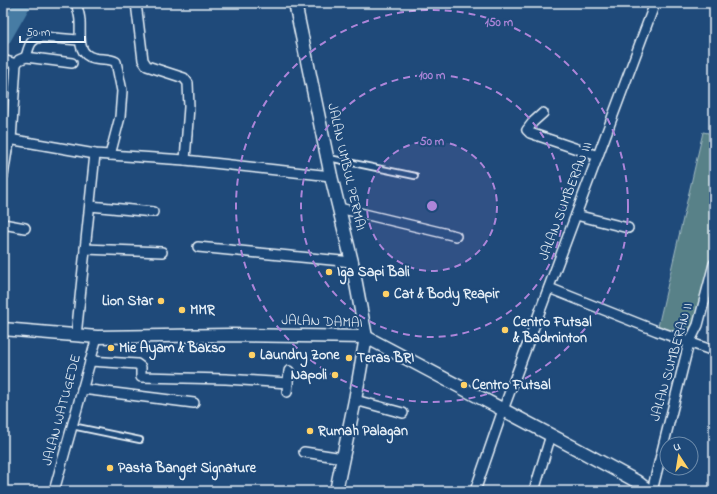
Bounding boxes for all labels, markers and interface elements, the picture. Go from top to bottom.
text: 150 m [485,14,514,32]
scale bar [20,18,85,44]
text: 50 m [26,24,50,42]
text: 100 m [419,67,446,85]
street label: JALAN UMBUL PERMAI [321,101,371,233]
text: 50 m [420,133,445,151]
street label: JALAN SUMBERAN III [534,139,598,263]
centre of rings [425,199,439,213]
place label: Iga Sapi Bali [337,262,410,285]
marker: Iga Sapi Bali [324,267,334,277]
place label: Cat & Body Reapir [394,284,500,307]
marker: Cat & Body Reapir [381,289,391,299]
place label: Lion Star [102,291,154,312]
marker: Lion Star [156,296,166,306]
place label: MMR [190,300,216,321]
street label: JALAN SUMBERAN II [645,300,699,424]
marker: MMR [177,305,187,315]
street label: JALAN DAMAI [281,310,363,334]
place label: Centro Futsal & Badminton [512,312,592,349]
marker: Centro Futsal & Badminton [500,325,510,335]
place label: Mie Ayam & Bakso [119,338,226,361]
marker: Mie Ayam & Bakso [106,343,116,353]
place label: Laundry Zone [260,345,340,368]
place label: Teras BRI [357,348,414,369]
marker: Laundry Zone [247,350,257,360]
street label: JALAN WATUGEDE [37,352,87,468]
marker: Teras BRI [344,353,354,363]
place label: Napoli [291,365,327,386]
marker: Napoli [330,370,340,380]
place label: Centro Futsal [472,375,551,396]
marker: Centro Futsal [459,380,469,390]
place label: Rumah Palagan [317,421,408,444]
marker: Rumah Palagan [305,426,315,436]
north arrow [659,436,699,476]
text: U [672,439,682,456]
place label: Pasta Banget Signature [118,458,257,481]
marker: Pasta Banget Signature [105,463,115,473]

